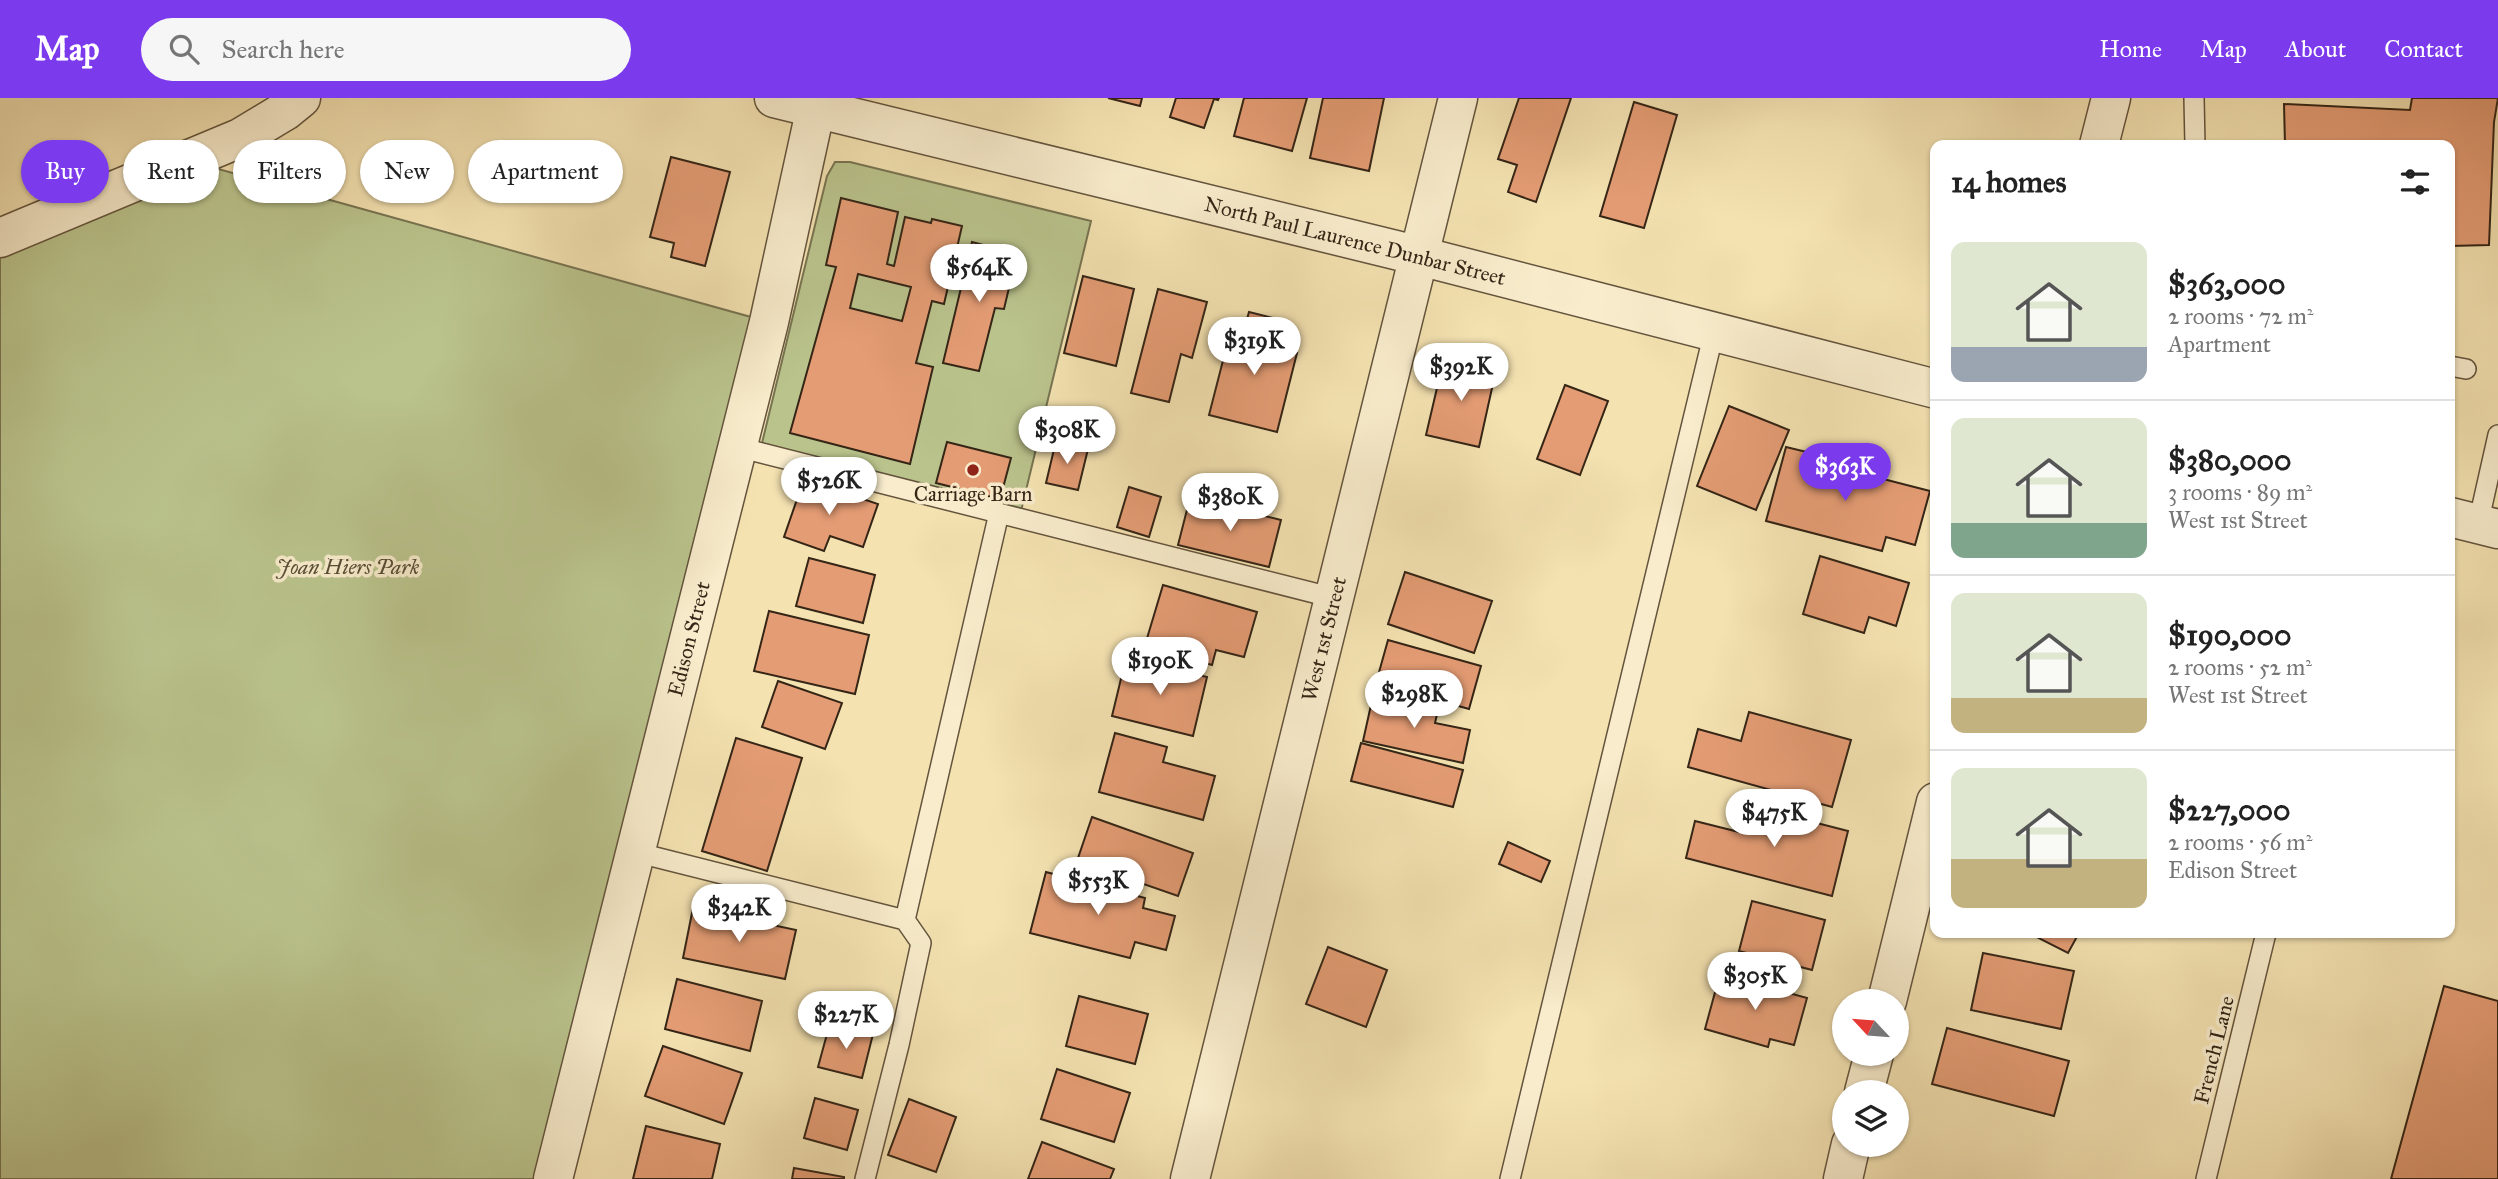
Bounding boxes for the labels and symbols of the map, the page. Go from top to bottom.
street label: North Paul Laurence Dunbar Street [1202,191,1509,291]
pin: $564K [930,244,1028,304]
pin: $319K [1205,317,1303,377]
pin: $392K [1412,344,1510,403]
pin: $308K [1018,406,1116,466]
pin: $363K [1796,444,1894,503]
pin: $526K [780,458,878,517]
marker: Carriage Barn [965,462,981,478]
pin: $380K [1181,474,1279,533]
place label: Carriage Barn [914,481,1032,507]
park label: Joan Hiers Park [276,554,420,580]
street label: West 1st Street [1296,573,1352,704]
street label: Edison Street [662,578,716,699]
pin: $190K [1111,638,1209,697]
pin: $298K [1365,670,1463,730]
pin: $475K [1725,790,1823,849]
pin: $553K [1049,858,1147,917]
pin: $342K [690,884,788,944]
pin: $305K [1706,953,1804,1012]
north arrow [1832,989,1909,1066]
pin: $227K [797,992,895,1051]
street label: French Lane [2188,993,2240,1107]

